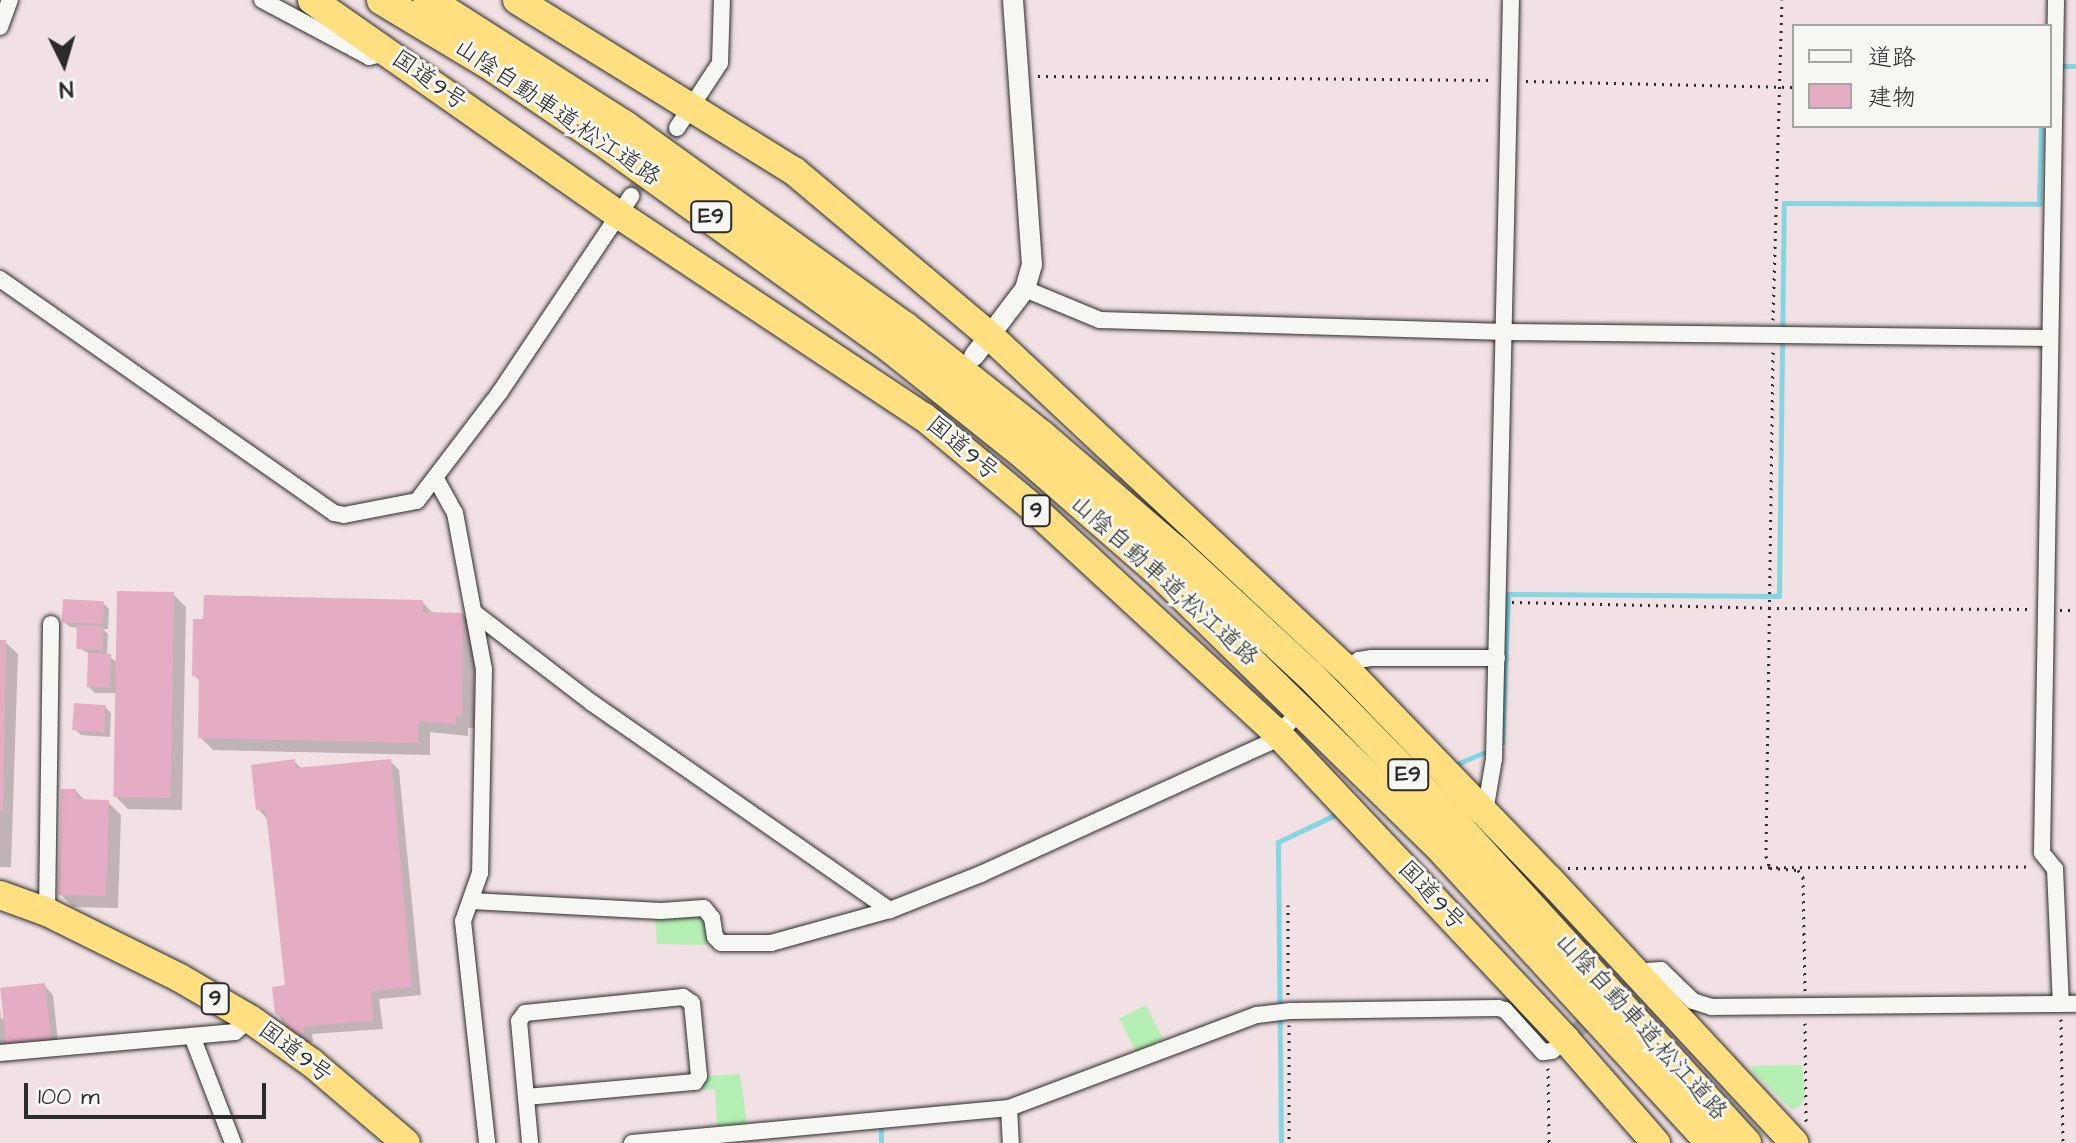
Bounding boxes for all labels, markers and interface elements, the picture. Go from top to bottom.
north arrow [24,24,104,104]
legend [1792,24,2052,128]
street label: 山陰自動車道;松江道路 [448,33,666,193]
text: 道路 [1868,41,1916,75]
street label: 国道9号 [386,45,472,117]
text: N [58,72,74,104]
text: 建物 [1868,81,1916,115]
road number: E9 [689,199,733,235]
street label: 国道9号 [920,410,1004,488]
street label: 山陰自動車道;松江道路 [1064,489,1264,673]
road number: 9 [1020,493,1052,529]
road number: E9 [1386,757,1430,793]
street label: 国道9号 [1391,855,1471,937]
street label: 山陰自動車道;松江道路 [1549,927,1733,1127]
road number: 9 [199,981,231,1017]
street label: 国道9号 [252,1016,338,1090]
scale bar [28,1067,270,1117]
text: 100 m [38,1080,100,1114]

